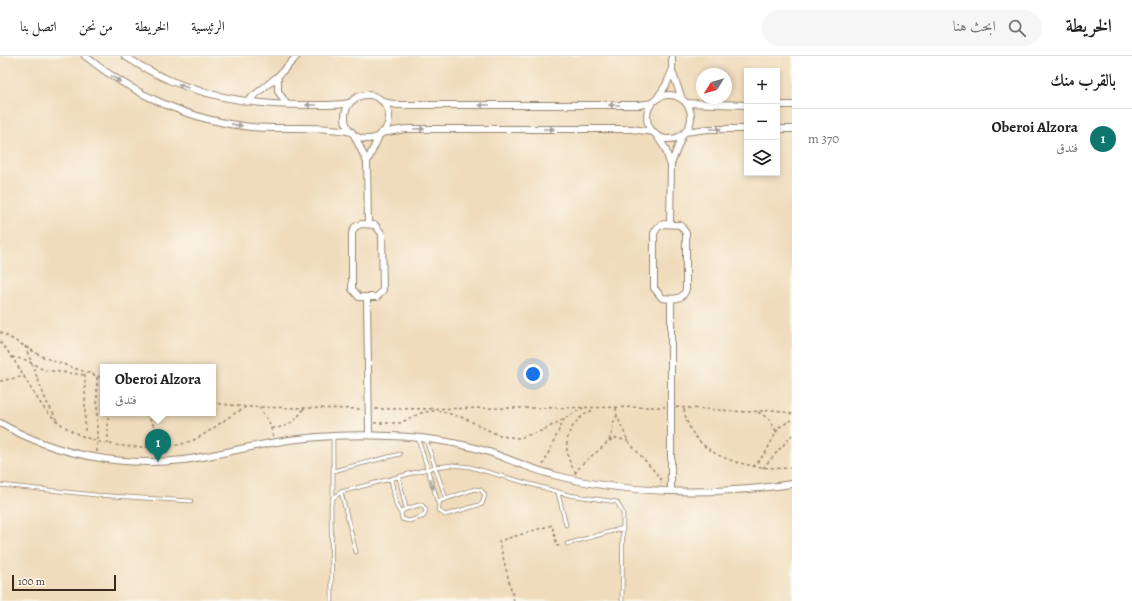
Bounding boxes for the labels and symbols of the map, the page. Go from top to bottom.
north arrow [696,68,732,104]
one-way arrow [111,75,121,83]
one-way arrow [177,82,189,88]
one-way arrow [304,102,317,108]
one-way arrow [477,102,490,108]
one-way arrow [607,102,620,108]
one-way arrow [231,122,243,128]
one-way arrow [413,126,426,132]
one-way arrow [543,126,556,132]
one-way arrow [710,126,723,132]
your location [523,364,543,384]
pin: 1 [145,429,171,462]
one-way arrow [429,478,435,490]
scale bar [12,573,116,592]

